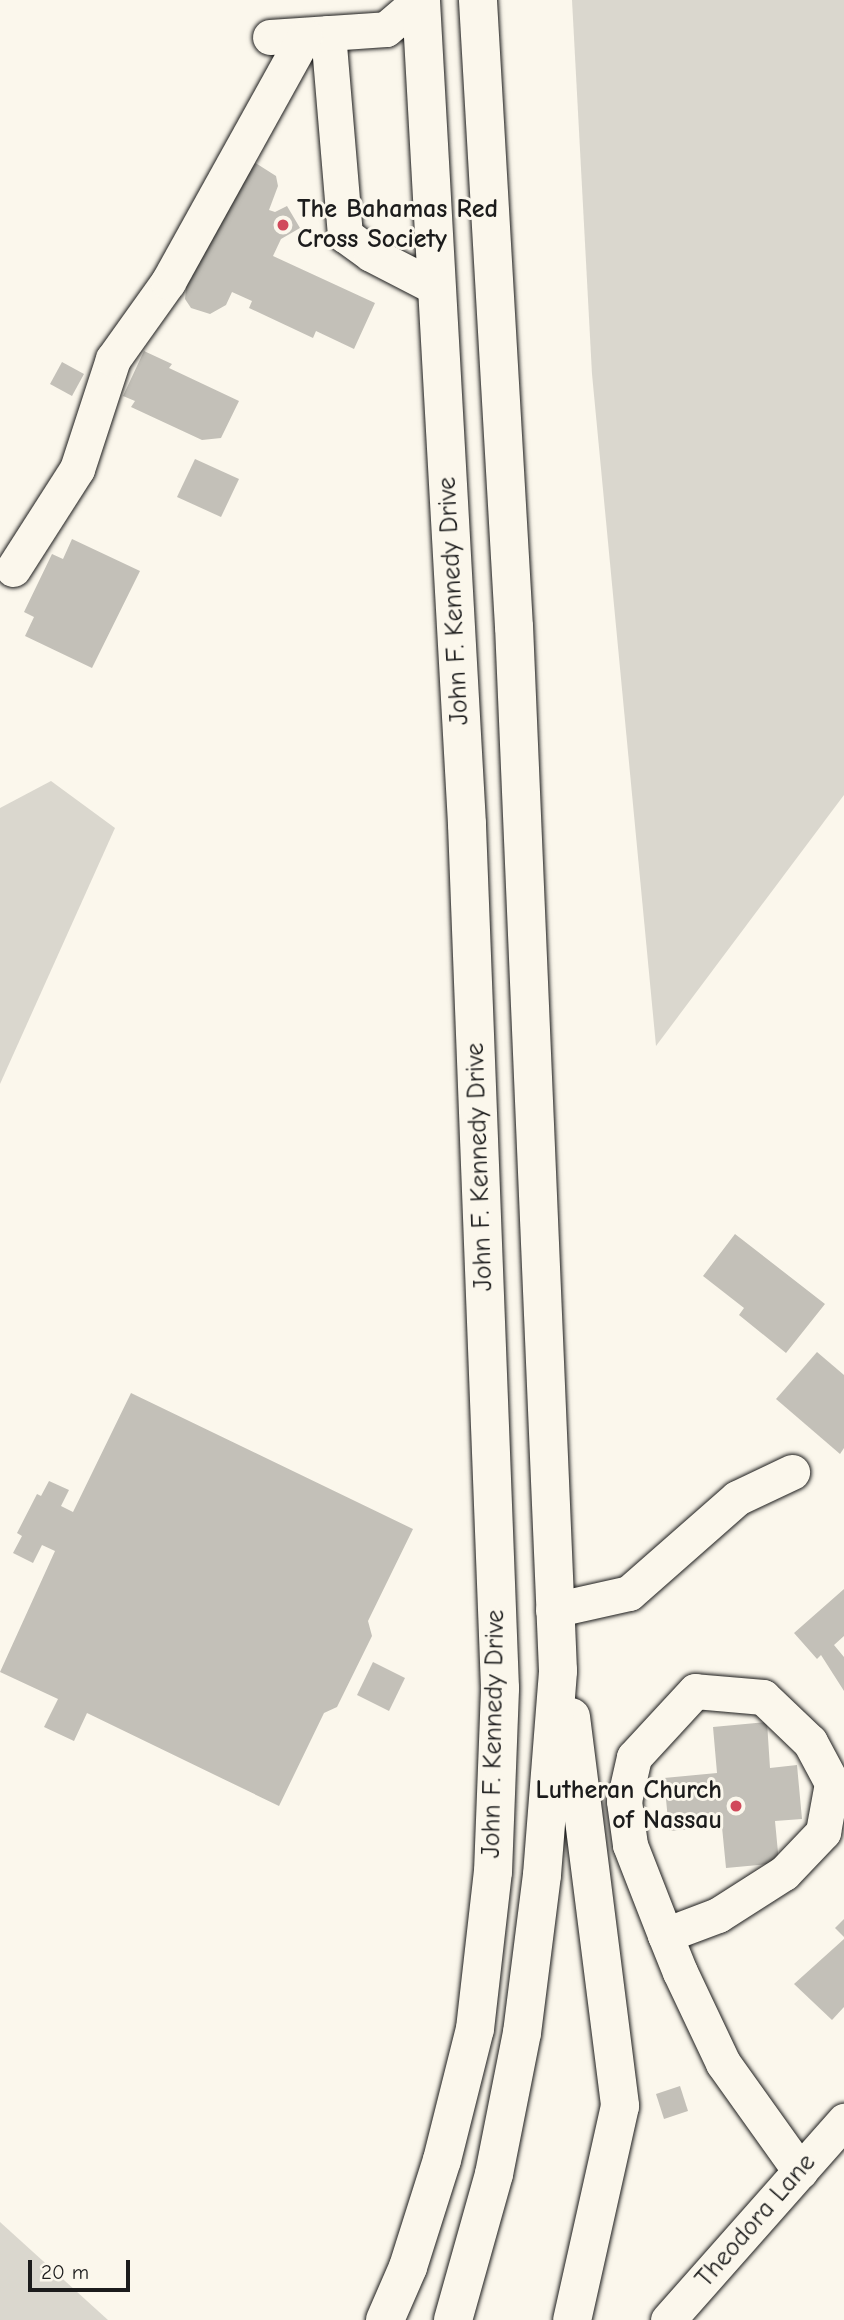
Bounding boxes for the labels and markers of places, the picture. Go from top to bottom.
place label: The Bahamas Red Cross Society [297,194,498,256]
marker: The Bahamas Red Cross Society [275,217,291,233]
place label: Lutheran Church of Nassau [535,1775,722,1837]
marker: Lutheran Church of Nassau [728,1798,744,1814]

